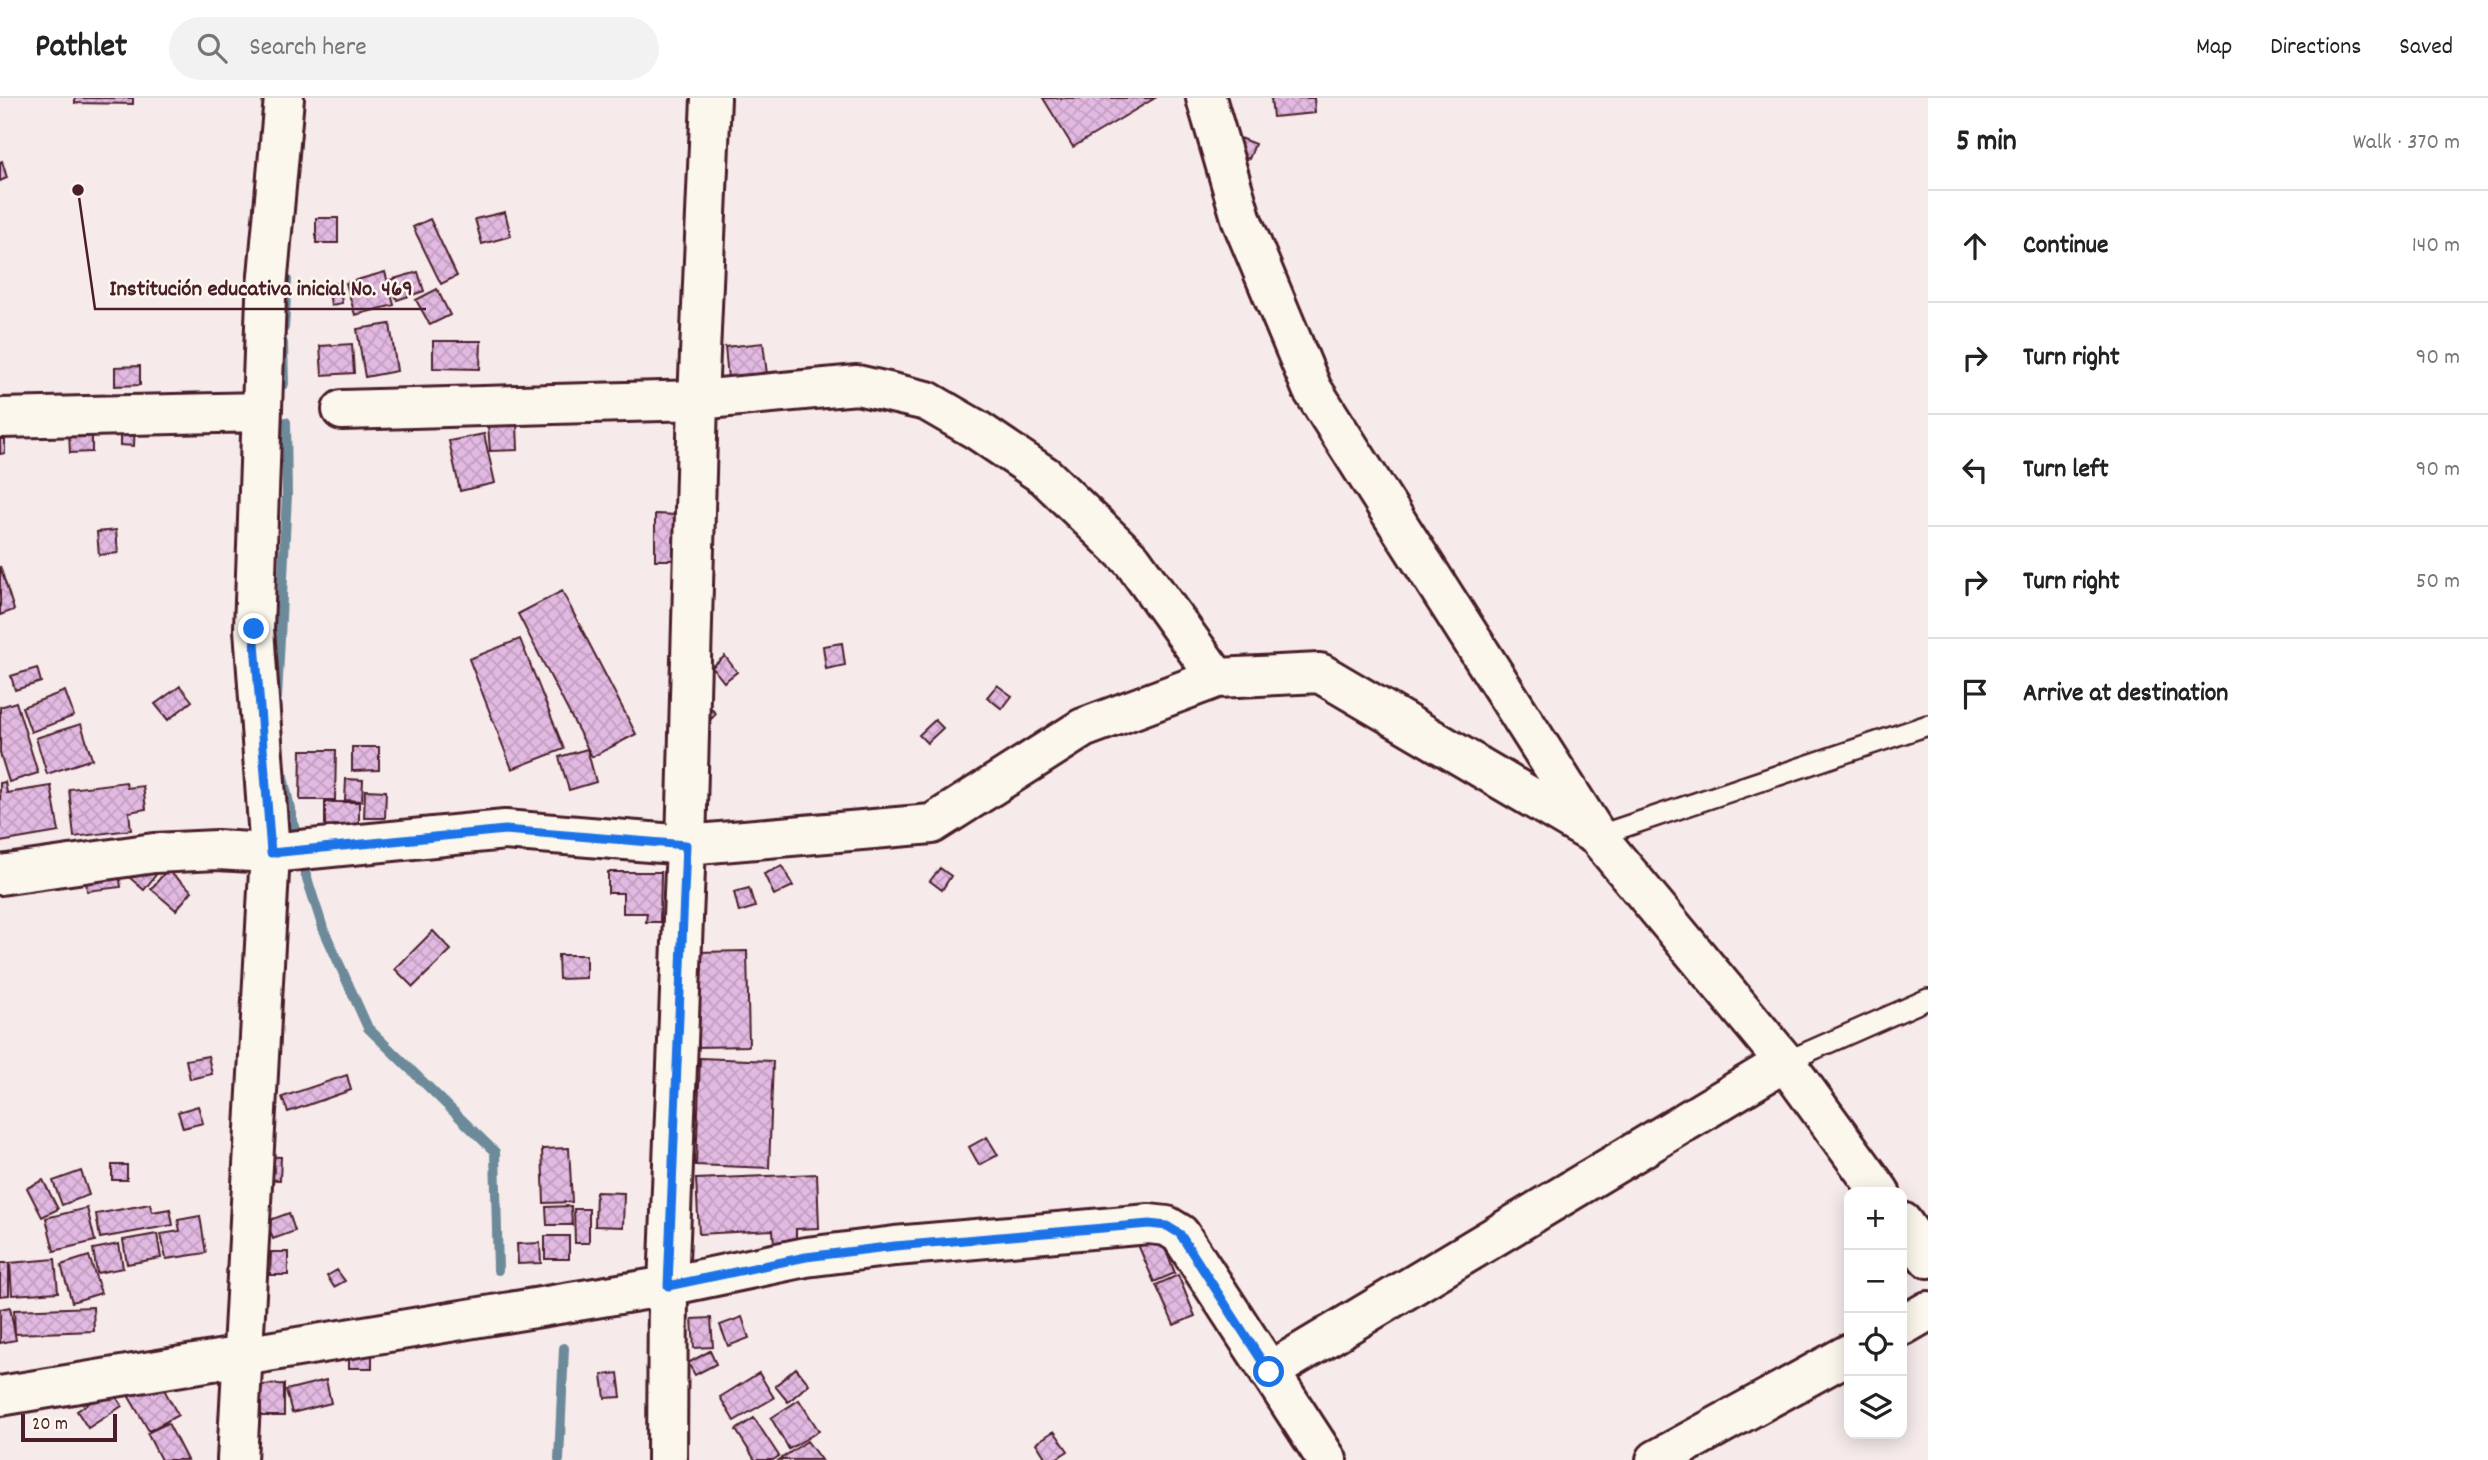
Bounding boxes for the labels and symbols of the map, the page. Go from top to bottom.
callout: Institución educativa inicial No. 469 [95,265,426,309]
text: Institución educativa inicial No. 469 [109,274,413,307]
route end [238,613,269,644]
route start [1253,1356,1284,1387]
scale bar [21,1411,117,1443]

